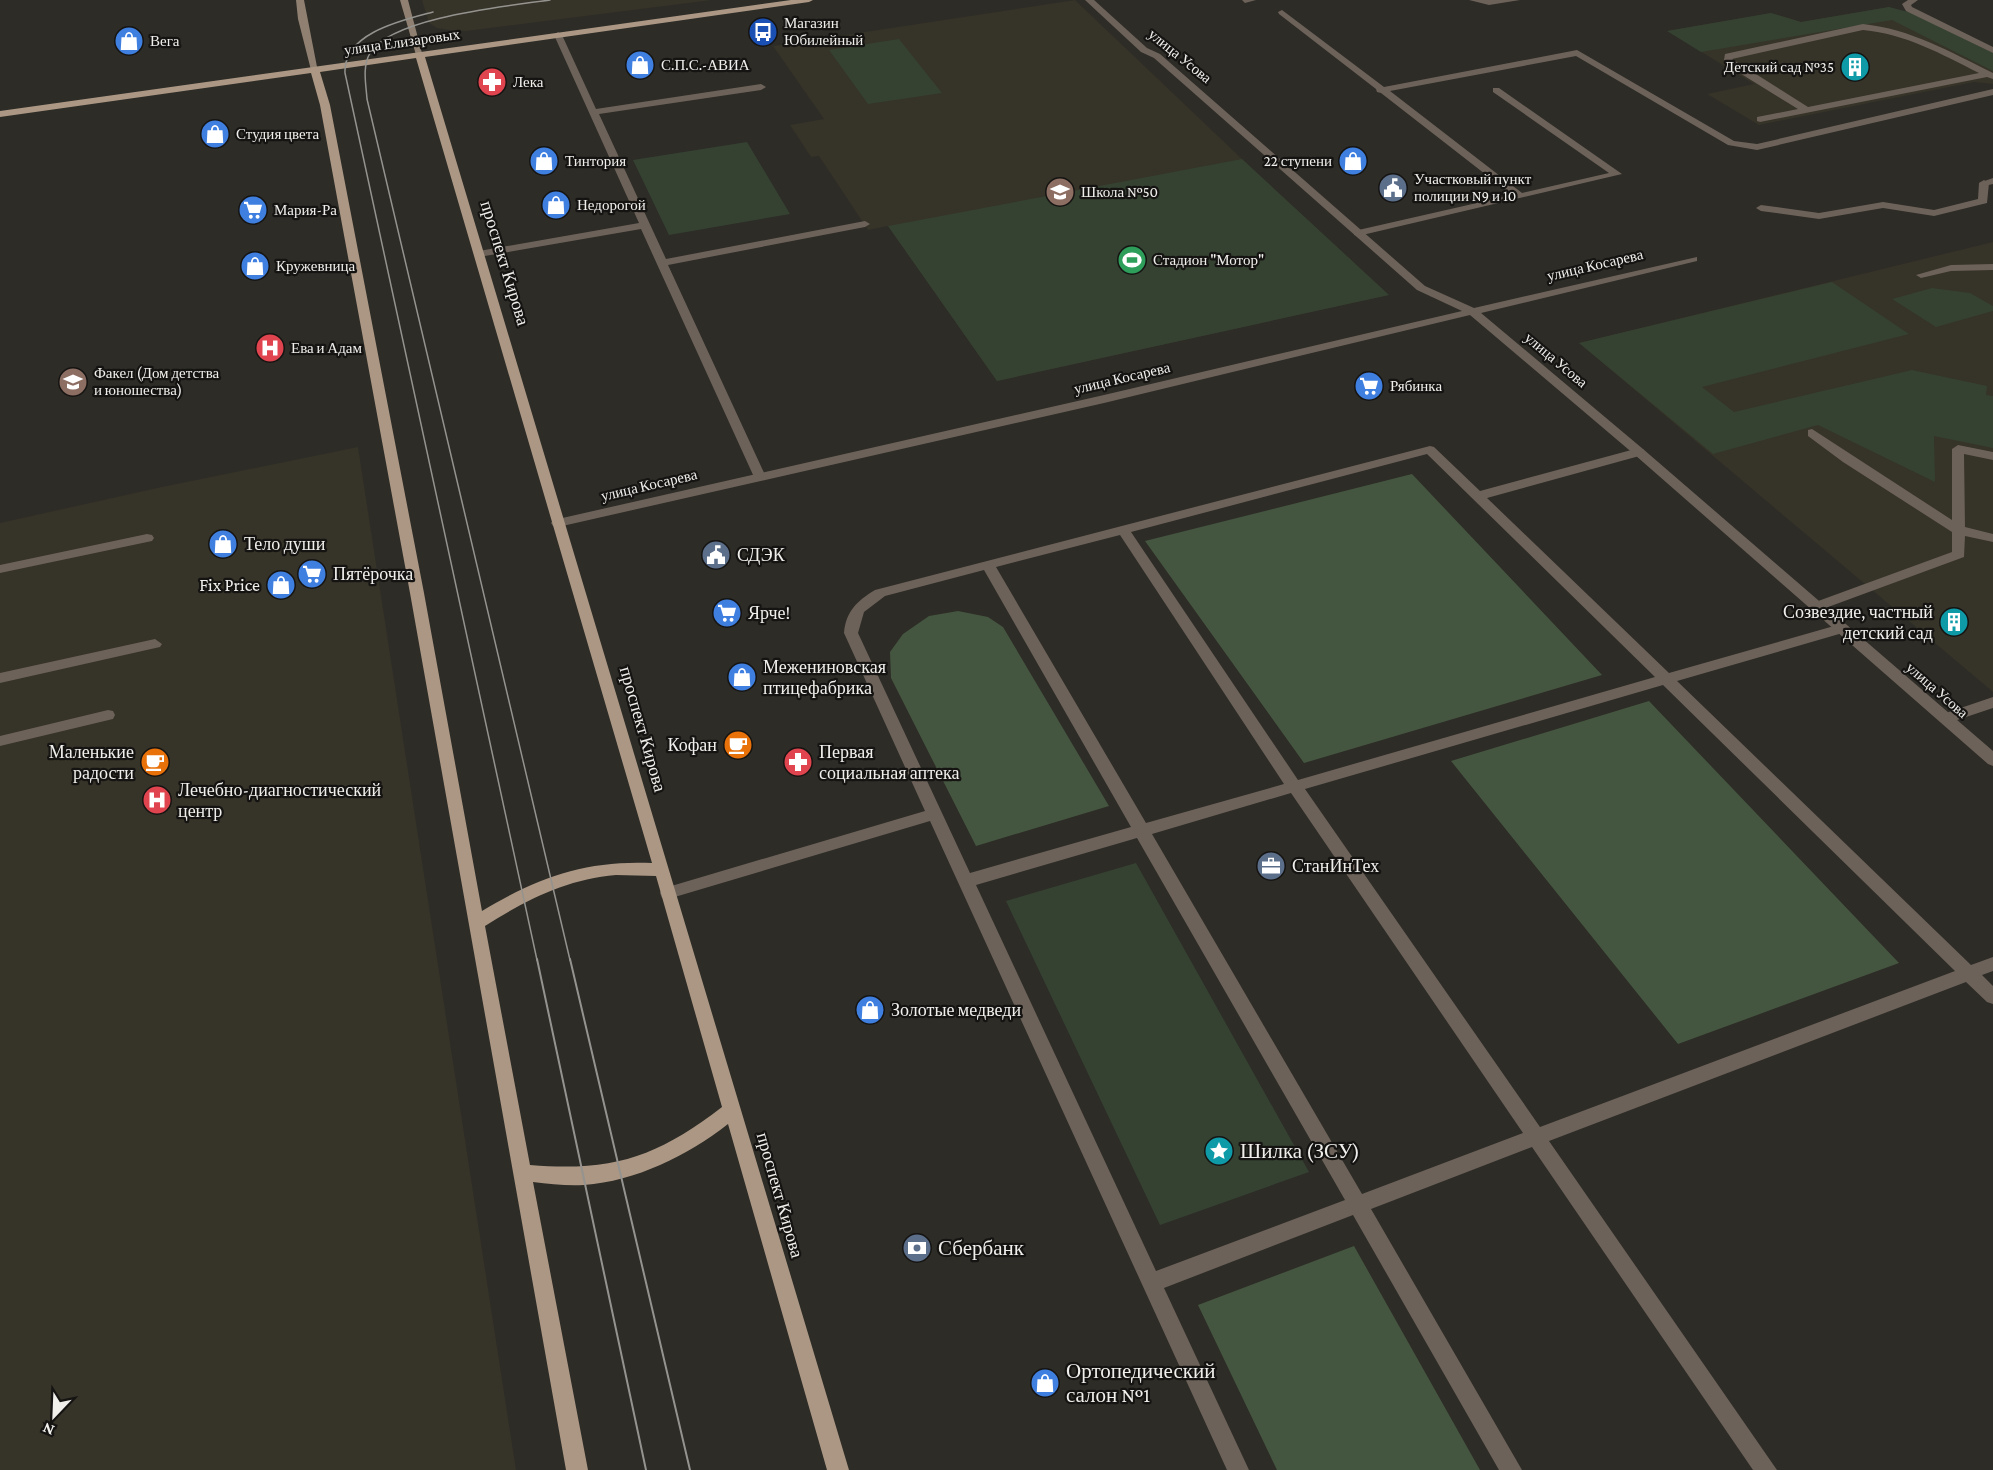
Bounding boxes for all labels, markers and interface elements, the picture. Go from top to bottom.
place label: Магазин Юбилейный [784,15,863,48]
bus stop icon: Магазин Юбилейный [747,16,779,48]
shop icon: Вега [113,25,145,57]
street label: улица Елизаровых [343,26,461,58]
street label: улица Усова [1145,26,1215,86]
place label: Вега [150,33,180,49]
shop icon: С.П.С.-АВИА [624,49,656,81]
building icon: Детский сад №35 [1839,51,1871,83]
place label: С.П.С.-АВИА [661,57,750,73]
place label: Детский сад №35 [1724,59,1834,75]
pharmacy icon: Лека [476,66,508,98]
place label: Лека [513,74,544,90]
shop icon: Студия цвета [199,118,231,150]
place label: Студия цвета [236,126,320,142]
shop icon: Тинтория [528,145,560,177]
shop icon: 22 ступени [1337,145,1369,177]
place label: Тинтория [565,153,626,169]
place label: 22 ступени [1264,153,1332,169]
place label: Участковый пункт полиции N9 и 10 [1414,171,1532,204]
public building icon: Участковый пункт полиции N9 и 10 [1377,172,1409,204]
school or university icon: Школа №50 [1044,176,1076,208]
place label: Школа №50 [1081,184,1158,200]
shop icon: Недорогой [540,189,572,221]
supermarket icon: Мария-Ра [237,194,269,226]
place label: Недорогой [577,197,646,213]
street label: проспект Кирова [477,198,533,328]
place label: Мария-Ра [274,202,337,218]
sports icon: Стадион "Мотор" [1116,244,1148,276]
street label: улица Косарева [1545,246,1645,284]
shop icon: Кружевница [239,250,271,282]
place label: Стадион "Мотор" [1153,252,1264,268]
place label: Кружевница [276,258,356,274]
street label: улица Усова [1522,329,1591,391]
hospital icon: Ева и Адам [254,332,286,364]
place label: Ева и Адам [291,340,362,356]
street label: улица Косарева [1072,359,1172,397]
place label: Факел (Дом детства и юношества) [94,365,220,399]
school or university icon: Факел (Дом детства и юношества) [57,366,89,398]
supermarket icon: Рябинка [1353,370,1385,402]
place label: Рябинка [1390,378,1442,394]
street label: улица Косарева [599,466,699,504]
shop icon: Тело души [207,528,239,560]
place label: Тело души [244,534,326,554]
public building icon: СДЭК [700,539,732,571]
place label: СДЭК [737,545,786,565]
supermarket icon: Пятёрочка [296,558,328,590]
place label: Пятёрочка [333,564,413,584]
shop icon: Fix Price [265,569,297,601]
place label: Fix Price [199,575,260,595]
supermarket icon: Ярче! [711,597,743,629]
place label: Созвездие, частный детский сад [1783,602,1933,643]
place label: Ярче! [748,603,790,623]
building icon: Созвездие, частный детский сад [1938,606,1970,638]
place label: Межениновская птицефабрика [763,657,886,698]
street label: улица Усова [1903,659,1971,721]
shop icon: Межениновская птицефабрика [726,661,758,693]
street label: проспект Кирова [616,664,670,794]
cafe icon: Кофан [722,729,754,761]
place label: Кофан [668,735,717,755]
place label: Маленькие радости [49,742,134,783]
place label: Первая социальная аптека [819,742,960,783]
cafe icon: Маленькие радости [139,746,171,778]
pharmacy icon: Первая социальная аптека [782,746,814,778]
place label: Лечебно-диагностический центр [178,780,382,821]
hospital icon: Лечебно-диагностический центр [141,784,173,816]
office icon: СтанИнТех [1255,850,1287,882]
place label: СтанИнТех [1292,856,1379,876]
shop icon: Золотые медведи [854,994,886,1026]
place label: Золотые медведи [891,1000,1021,1020]
street label: проспект Кирова [753,1130,807,1260]
place icon: Шилка (ЗСУ) [1203,1135,1235,1167]
place label: Шилка (ЗСУ) [1240,1139,1360,1163]
bank icon: Сбербанк [901,1232,933,1264]
place label: Сбербанк [938,1236,1025,1260]
place label: Ортопедический салон №1 [1066,1359,1215,1407]
shop icon: Ортопедический салон №1 [1029,1367,1061,1399]
north arrow [24,1386,84,1446]
text: N [40,1419,57,1439]

